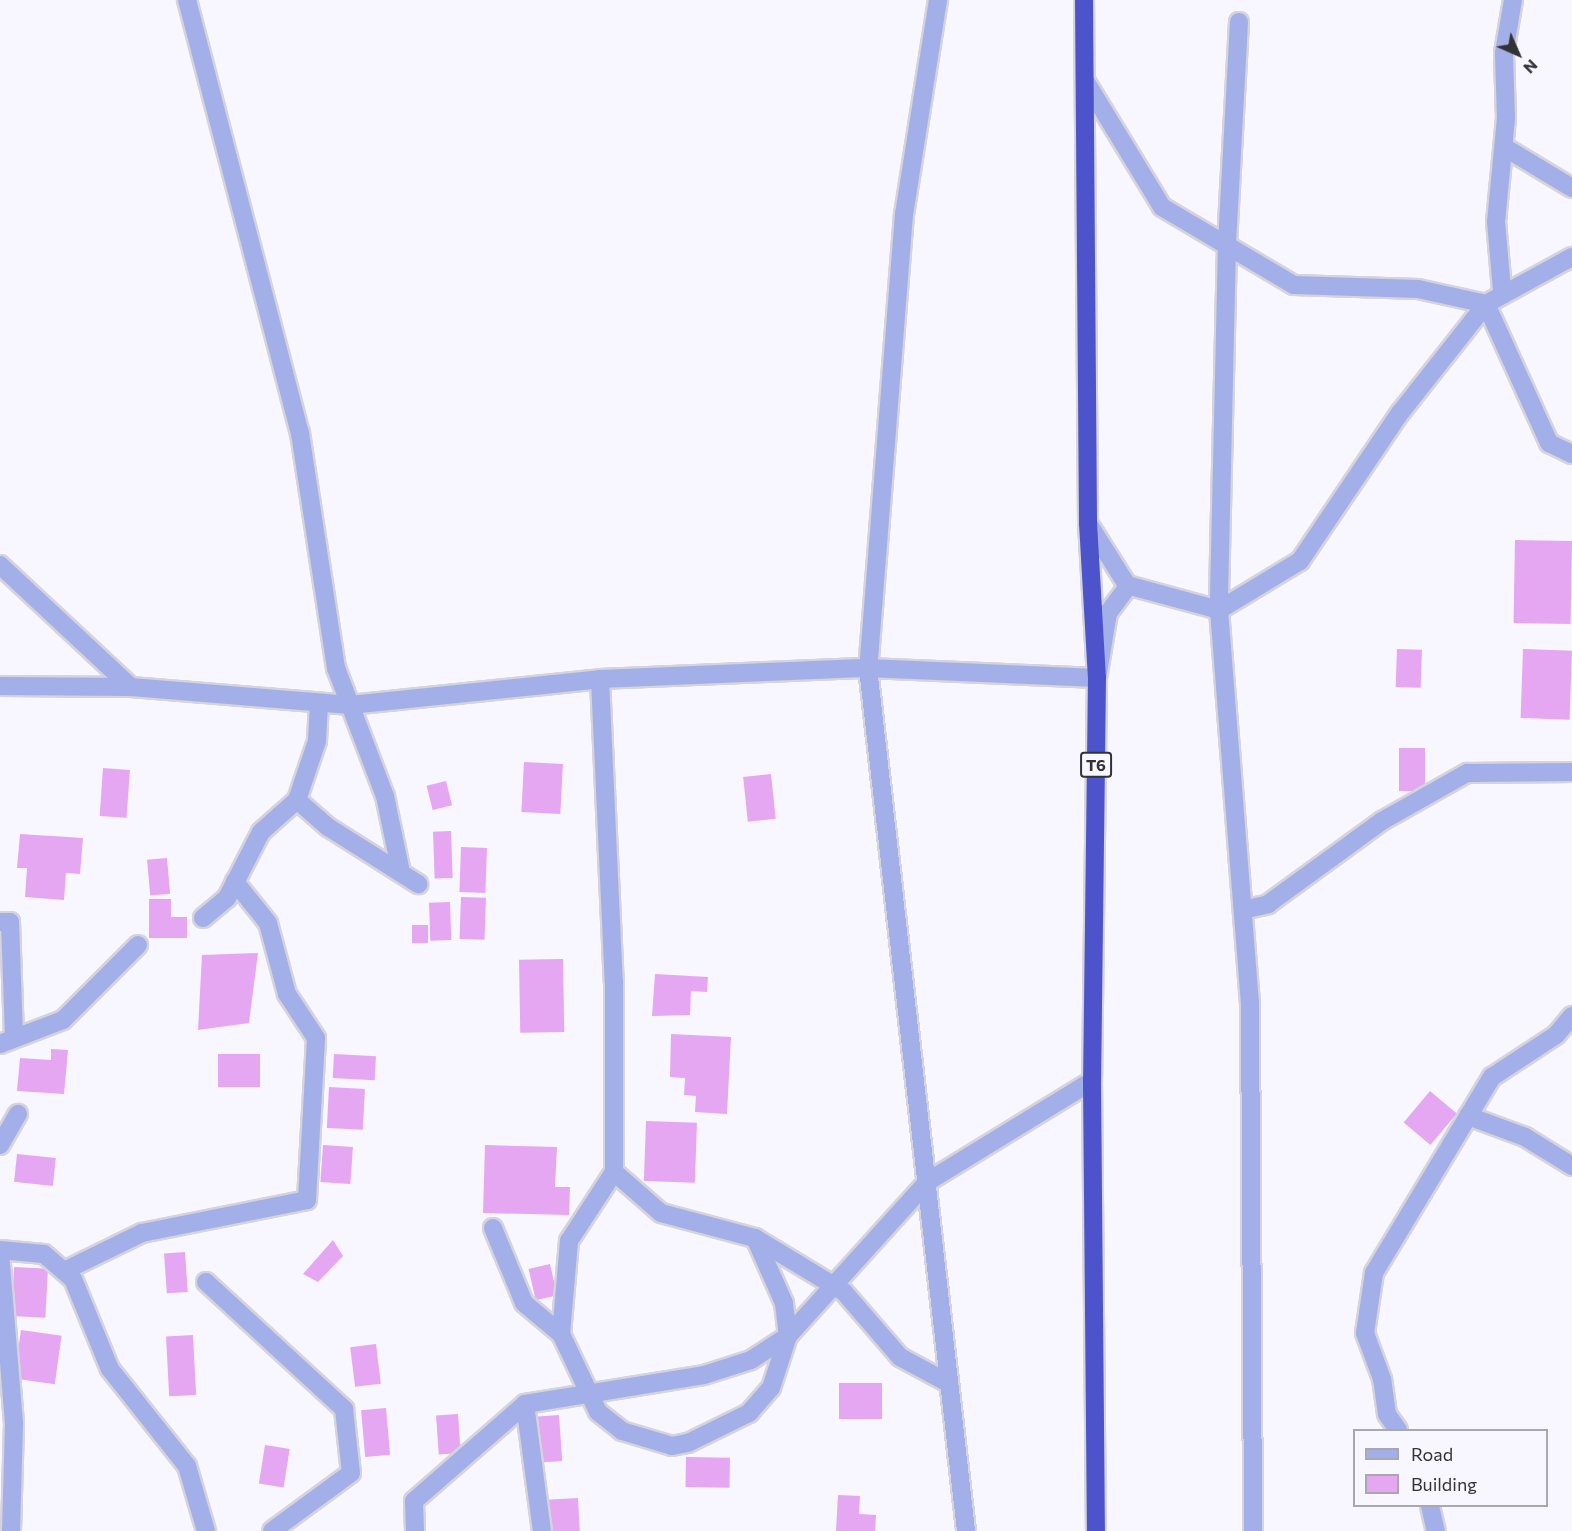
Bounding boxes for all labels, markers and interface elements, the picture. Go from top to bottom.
north arrow [1488,24,1548,84]
text: N [1520,56,1542,78]
road number: T6 [1080,752,1112,778]
legend [1353,1429,1548,1507]
text: Road [1411,1443,1453,1465]
text: Building [1411,1473,1477,1495]

